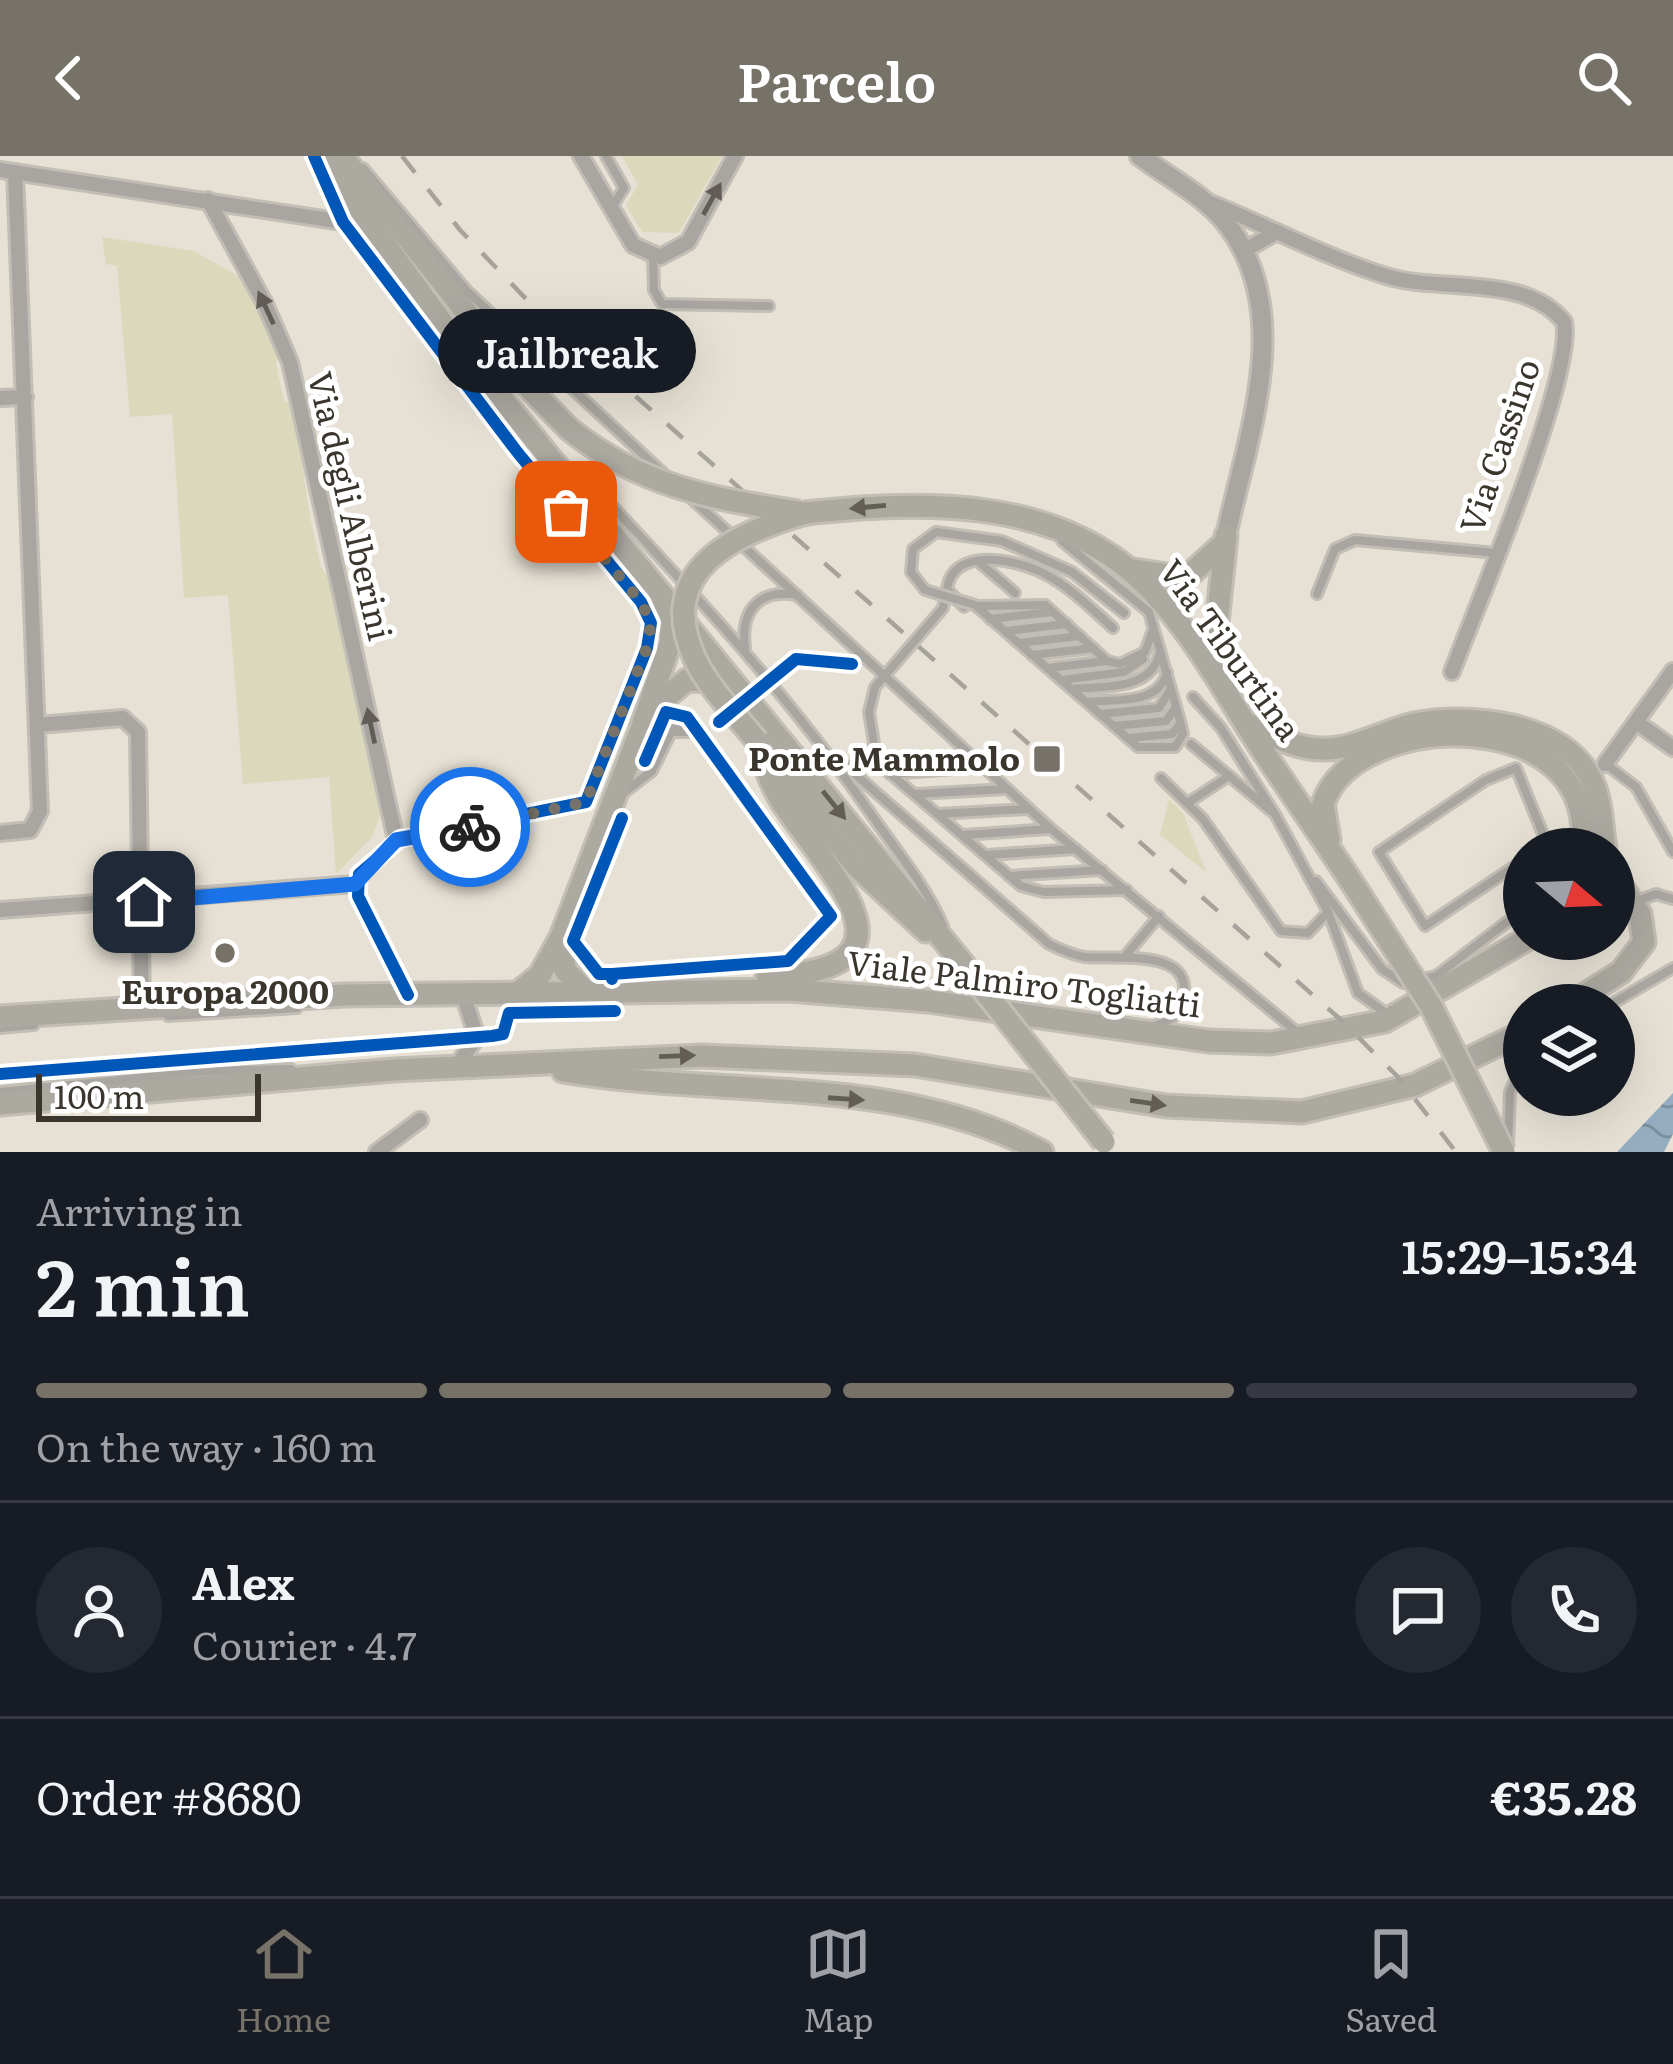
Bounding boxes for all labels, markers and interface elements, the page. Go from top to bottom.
text: Parcelo [737,38,936,119]
icon: back [36,45,102,111]
icon: search [1571,45,1637,111]
one-way arrow [701,182,722,217]
one-way arrow [256,290,276,325]
callout: Jailbreak [437,308,695,392]
text: Jailbreak [476,322,658,380]
street label: Via Cassino [1445,352,1550,539]
street label: Via degli Alberini [298,366,407,645]
pin [515,461,617,563]
icon: bag [533,479,599,545]
one-way arrow [849,498,887,517]
street label: Via Tiburtina [1149,548,1315,750]
one-way arrow [361,706,380,744]
place label: Ponte Mammolo [748,732,1020,781]
marker: Ponte Mammolo [1031,743,1063,775]
courier [410,767,530,887]
one-way arrow [820,790,846,820]
icon: bike [437,794,503,860]
north arrow [1503,828,1635,960]
map controls [1503,828,1635,1116]
pin [93,851,195,953]
icon: home [111,869,177,935]
street label: Viale Palmiro Togliatti [845,936,1204,1028]
marker: Europa 2000 [212,940,238,966]
place label: Europa 2000 [121,965,329,1014]
button: layers [1503,984,1635,1116]
one-way arrow [659,1047,697,1066]
scale bar [36,1068,261,1121]
text: 100 m [54,1070,144,1119]
one-way arrow [828,1089,865,1108]
one-way arrow [1130,1094,1167,1113]
text: Arriving in [36,1180,243,1238]
text: 15:29–15:34 [1401,1221,1637,1288]
text: 2 min [36,1225,250,1341]
text: On the way · 160 m [36,1416,377,1474]
button: person [36,1547,162,1673]
text: Alex [192,1547,294,1614]
button: chat [1355,1547,1481,1673]
button: phone [1511,1547,1637,1673]
text: Courier · 4.7 [192,1614,417,1672]
text: Order #8680 [36,1762,301,1829]
text: €35.28 [1491,1762,1637,1829]
tab: Home [236,1921,331,2042]
tab: Map [803,1921,873,2042]
tab: Saved [1345,1921,1437,2042]

